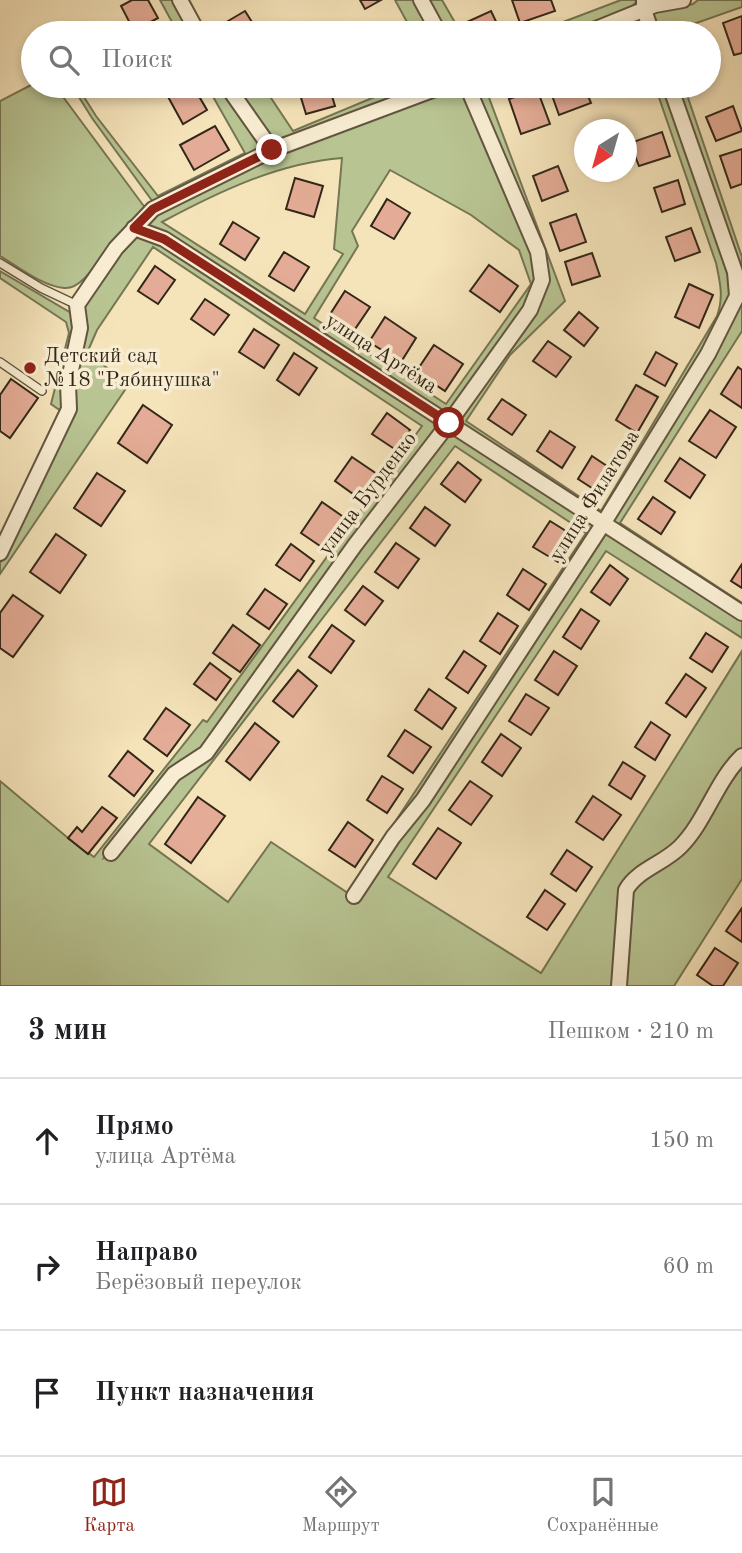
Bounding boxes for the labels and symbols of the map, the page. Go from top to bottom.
north arrow [574,119,637,182]
route end [256,134,287,165]
street label: улица Артёма [321,310,441,398]
place label: Детский сад №18 "Рябинушка" [44,346,220,391]
marker: Детский сад №18 "Рябинушка" [22,360,38,376]
route start [433,407,464,438]
street label: улица Филатова [546,427,644,565]
street label: улица Бурденко [315,428,421,560]

